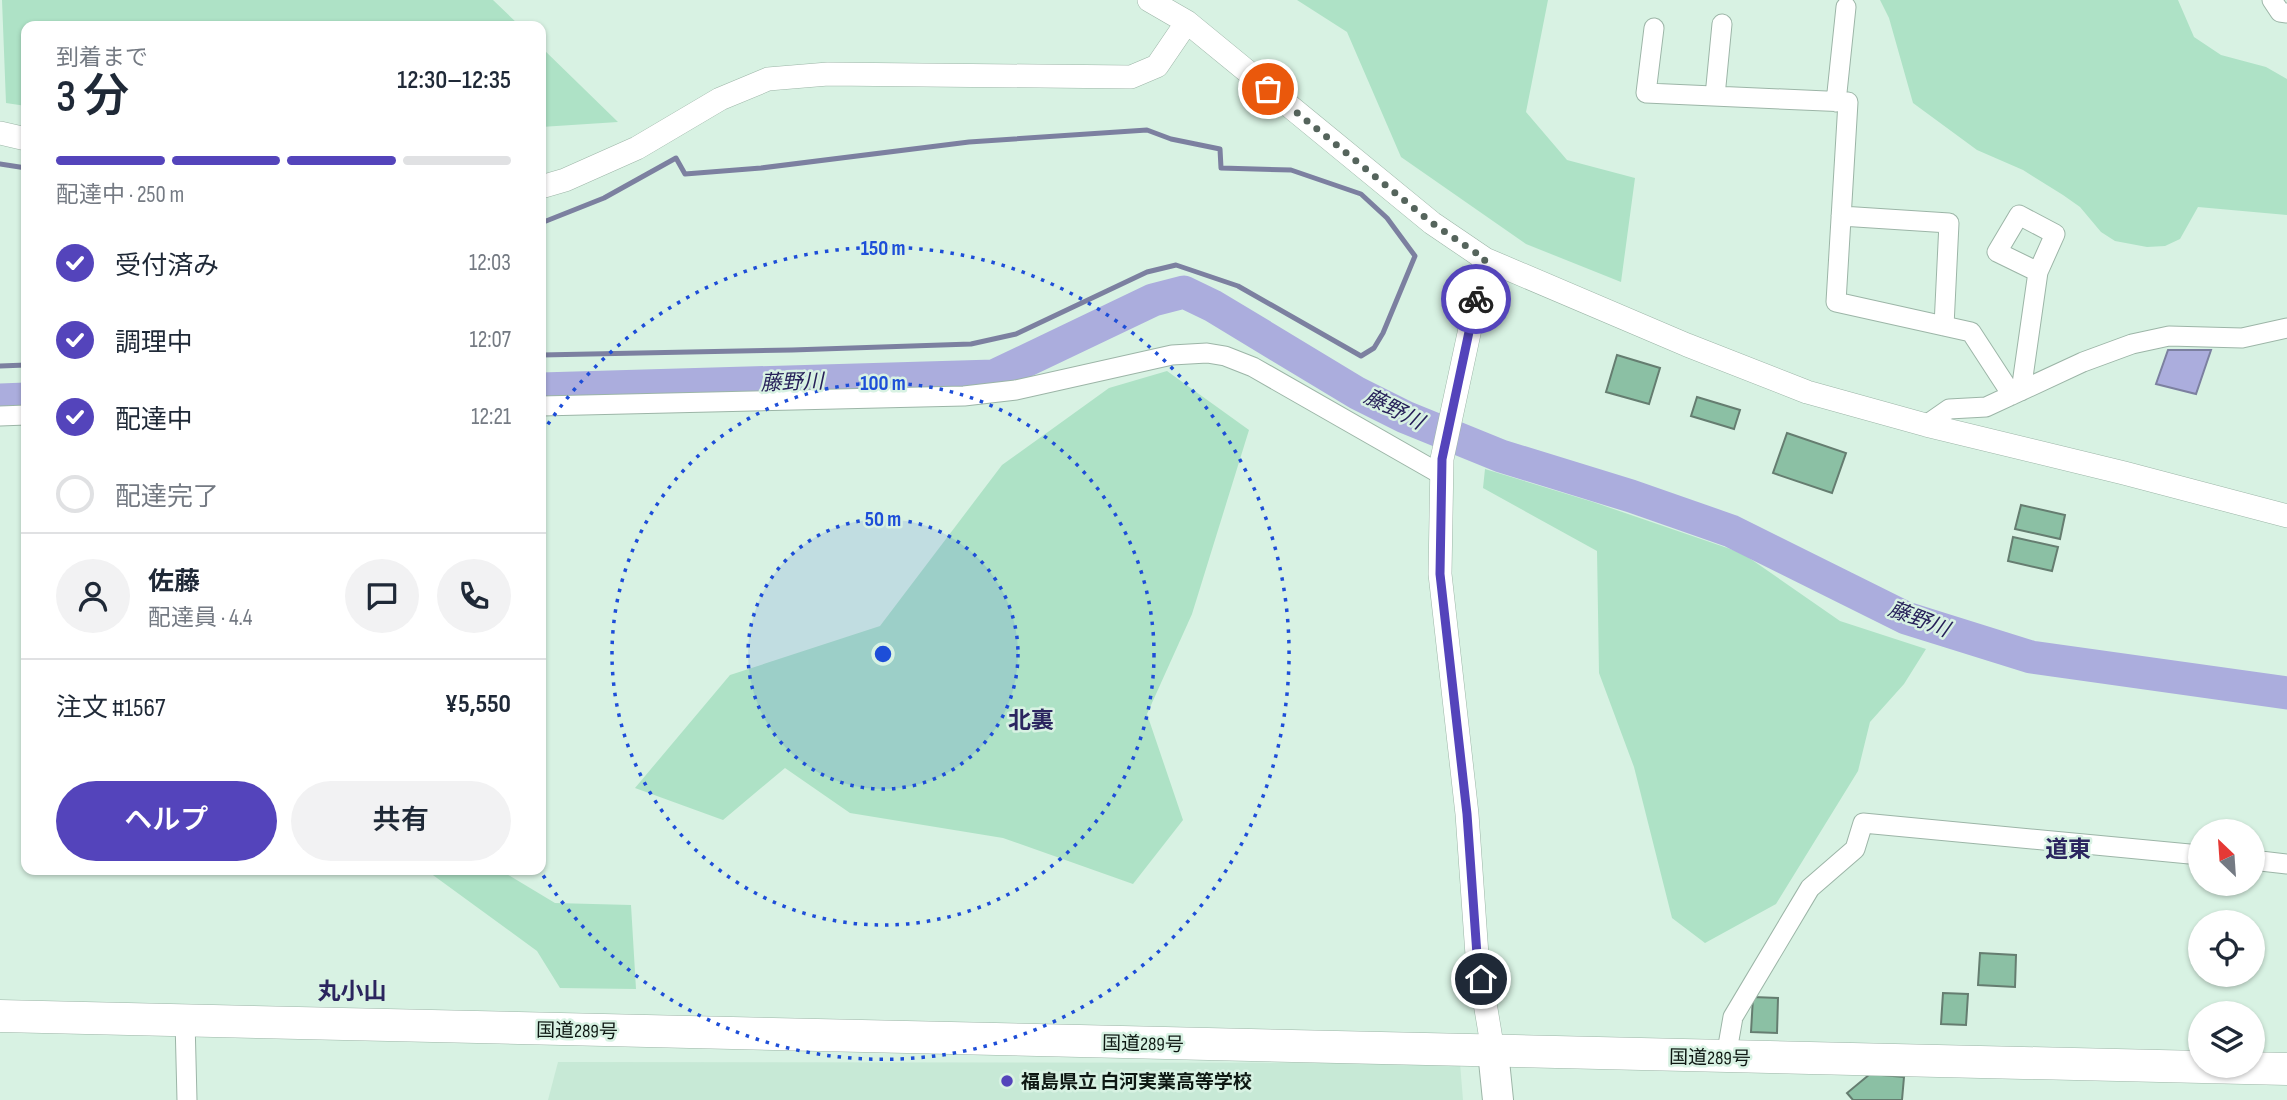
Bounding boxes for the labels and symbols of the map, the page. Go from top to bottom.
pin [1238,59,1298,119]
text: 150 m [861,236,905,261]
courier [1441,264,1511,334]
water label: 藤野川 [760,369,826,396]
text: 100 m [860,371,906,396]
water label: 藤野川 [1360,384,1429,436]
text: 50 m [865,507,901,532]
water label: 藤野川 [1885,597,1955,643]
centre of rings [871,642,895,666]
district label: 北裏 [1008,707,1054,735]
north arrow [2188,819,2264,896]
district label: 道東 [2045,836,2091,864]
pin [1451,949,1511,1009]
district label: 丸小山 [318,978,387,1006]
street label: 国道289号 [536,1019,618,1044]
street label: 国道289号 [1102,1032,1184,1057]
street label: 国道289号 [1669,1046,1751,1071]
place label: 福島県立 白河実業高等学校 [1021,1071,1252,1094]
marker: 福島県立 白河実業高等学校 [999,1073,1015,1089]

